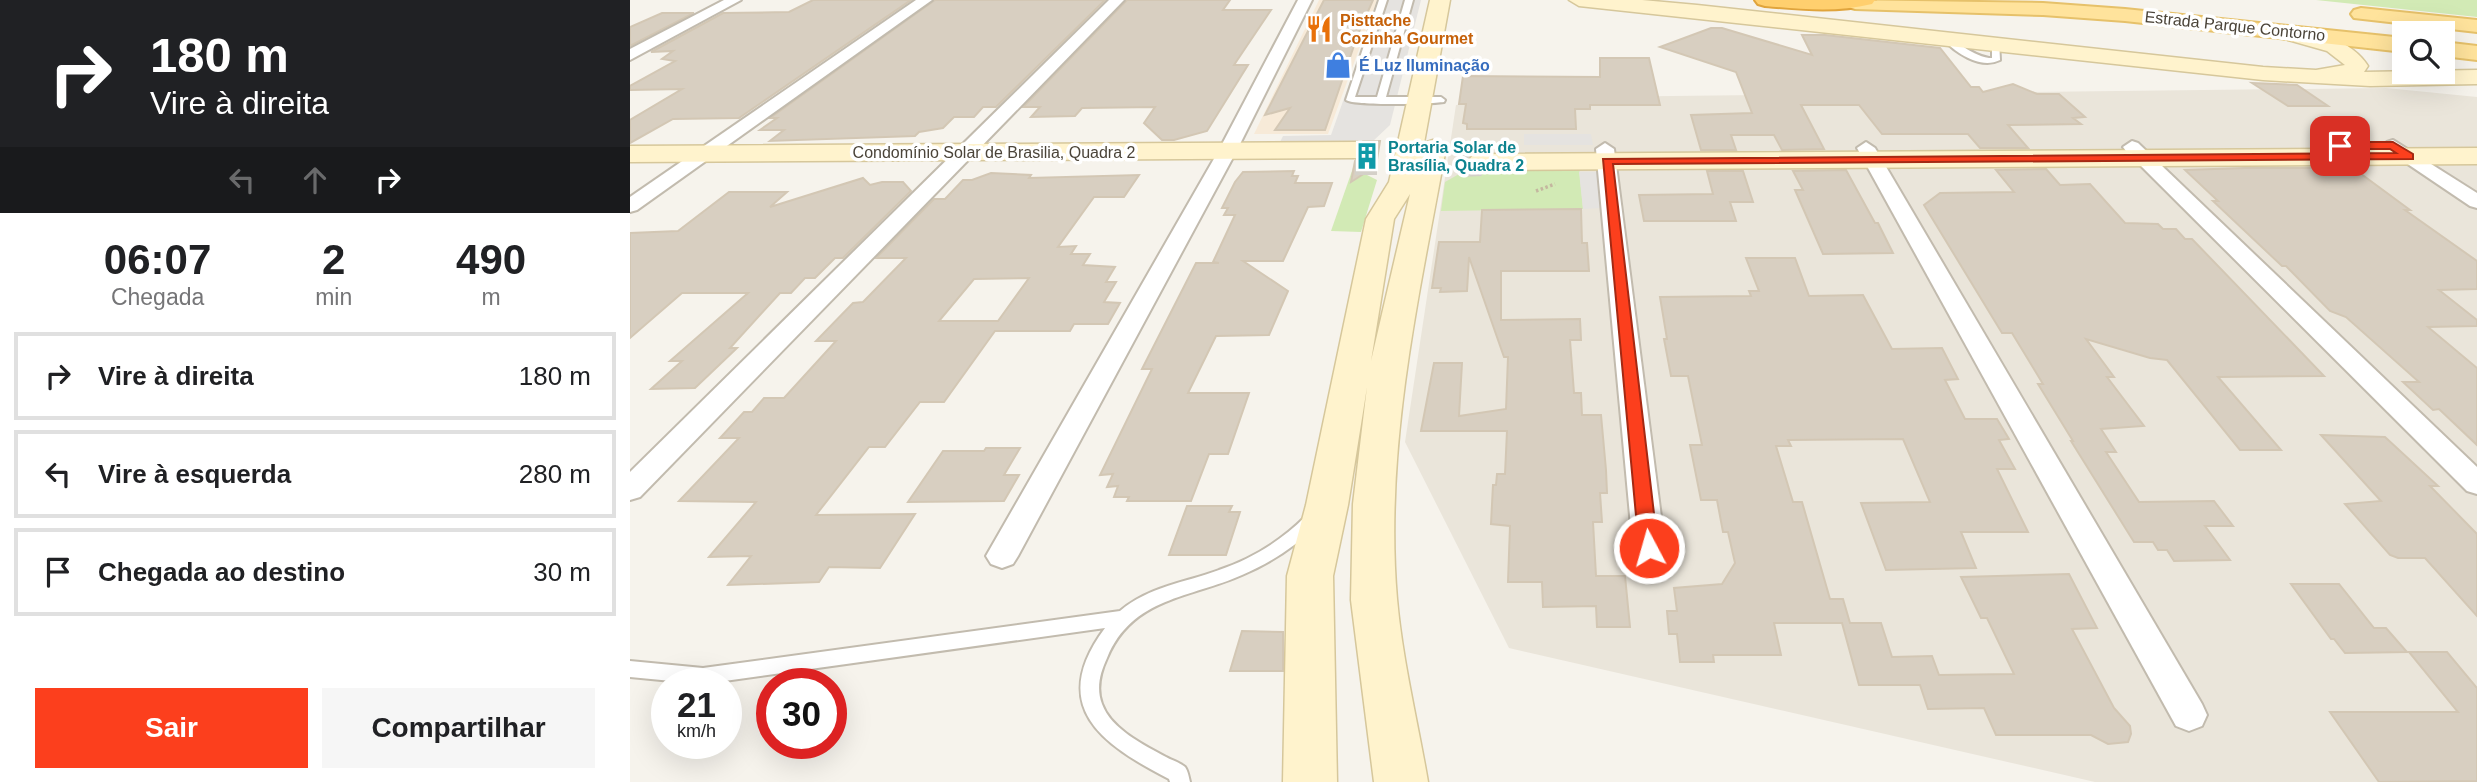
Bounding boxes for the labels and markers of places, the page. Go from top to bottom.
place label: Pisttache Cozinha Gourmet [1340,12,1474,47]
restaurant icon: Pisttache Cozinha Gourmet [1304,14,1334,44]
shop icon: É Luz Iluminação [1323,50,1353,80]
place label: É Luz Iluminação [1359,56,1490,74]
pin [2310,116,2370,176]
place label: Portaria Solar de Brasília, Quadra 2 [1388,139,1524,174]
building icon: Portaria Solar de Brasília, Quadra 2 [1352,141,1382,171]

